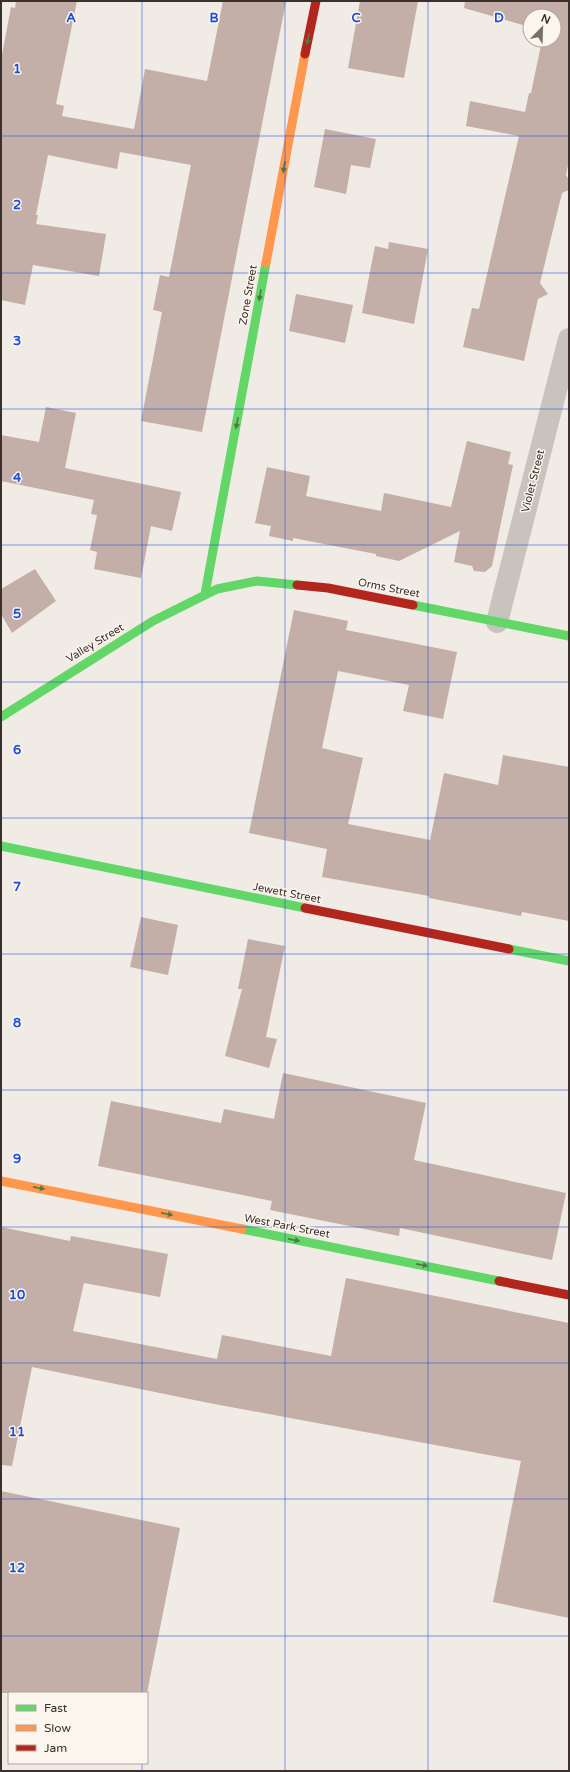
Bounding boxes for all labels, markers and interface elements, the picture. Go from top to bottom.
north arrow [522,8,562,48]
text: A [66,10,76,26]
text: B [209,10,219,26]
text: C [351,10,361,26]
text: D [494,10,504,26]
text: N [539,12,552,27]
one-way arrow [305,33,311,45]
text: 1 [13,61,21,77]
one-way arrow [280,161,286,173]
text: 2 [13,197,21,213]
street label: Zone Street [236,264,260,326]
one-way arrow [257,289,263,301]
text: 3 [13,333,21,349]
one-way arrow [233,416,239,429]
street label: Violet Street [519,448,547,514]
text: 4 [13,470,22,486]
street label: Orms Street [357,576,421,600]
text: 5 [13,606,21,622]
street label: Valley Street [64,621,126,665]
text: 6 [13,742,21,758]
text: 7 [13,879,21,895]
street label: Jewett Street [252,880,322,906]
text: 8 [13,1015,21,1031]
text: 9 [13,1151,21,1167]
one-way arrow [33,1186,45,1192]
one-way arrow [161,1211,173,1217]
street label: West Park Street [243,1211,331,1241]
one-way arrow [288,1237,300,1243]
one-way arrow [416,1262,428,1268]
text: 10 [9,1287,25,1303]
text: 11 [9,1424,25,1440]
text: 12 [9,1560,25,1576]
legend [8,1692,148,1764]
text: Fast [44,1701,68,1715]
text: Slow [44,1721,71,1735]
text: Jam [44,1741,67,1755]

